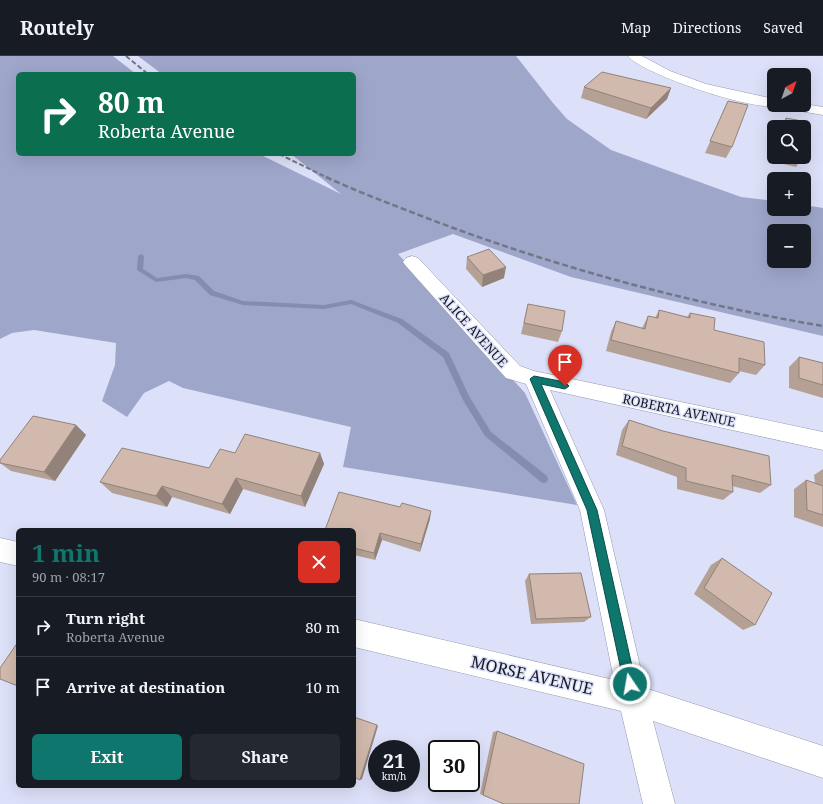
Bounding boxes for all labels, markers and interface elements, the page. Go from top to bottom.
text: Routely [20,15,94,41]
text: Map [621,18,651,37]
text: Directions [673,18,741,37]
text: Saved [763,18,803,37]
north arrow [767,68,811,112]
map controls [767,68,811,268]
text: 80 m [98,83,165,121]
icon: right [32,88,84,140]
text: Roberta Avenue [98,119,235,143]
button: search [767,120,811,164]
button: + [767,172,811,216]
button: − [767,224,811,268]
street label: ALICE AVENUE [436,289,512,371]
pin [548,345,582,386]
icon: arrive [554,351,576,373]
street label: ROBERTA AVENUE [621,389,737,431]
text: 1 min [32,536,100,569]
button: close [298,541,340,583]
text: 90 m · 08:17 [32,568,105,586]
text: Turn right [66,608,145,628]
icon: right [32,616,54,638]
text: 80 m [305,617,340,637]
text: Roberta Avenue [66,628,165,646]
street label: MORSE AVENUE [469,650,595,700]
position arrow [609,663,651,705]
icon: arrive [32,676,54,698]
text: Arrive at destination [66,677,225,697]
text: 10 m [305,677,340,697]
button: Exit [32,734,182,780]
button: Share [190,734,340,780]
speed limit sign: 30 [428,740,480,792]
text: 21 [383,747,405,774]
text: km/h [382,769,406,783]

